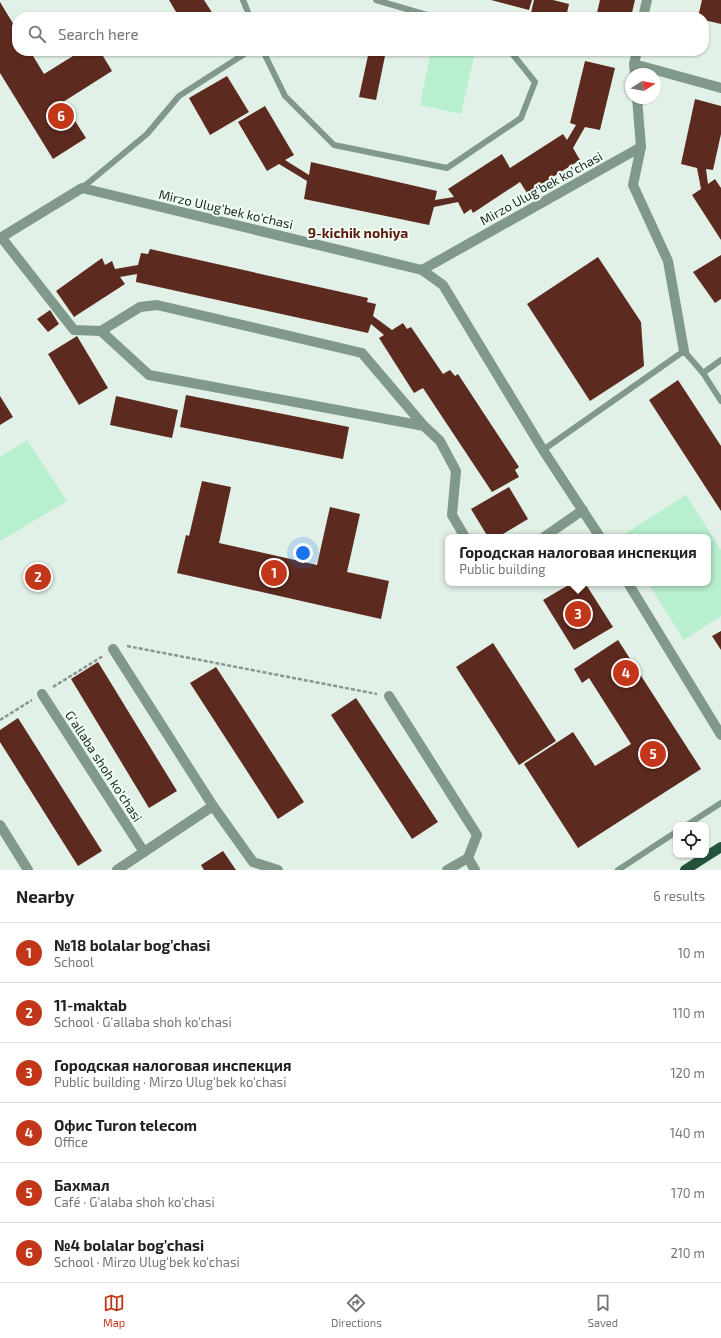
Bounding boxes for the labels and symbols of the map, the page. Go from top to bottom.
north arrow [625,68,661,104]
pin: 6 [48,101,74,131]
street label: Mirzo Ulug'bek ko'chasi [477,148,605,228]
street label: Mirzo Ulug'bek ko'chasi [157,186,295,232]
district label: 9-kichik nohiya [308,224,408,241]
your location [293,543,313,563]
pin: 1 [261,558,287,588]
pin: 2 [25,562,51,592]
pin: 3 [565,599,591,629]
pin: 4 [613,658,639,688]
street label: G'allaba shoh ko'chasi [62,707,146,825]
pin: 5 [640,739,666,769]

